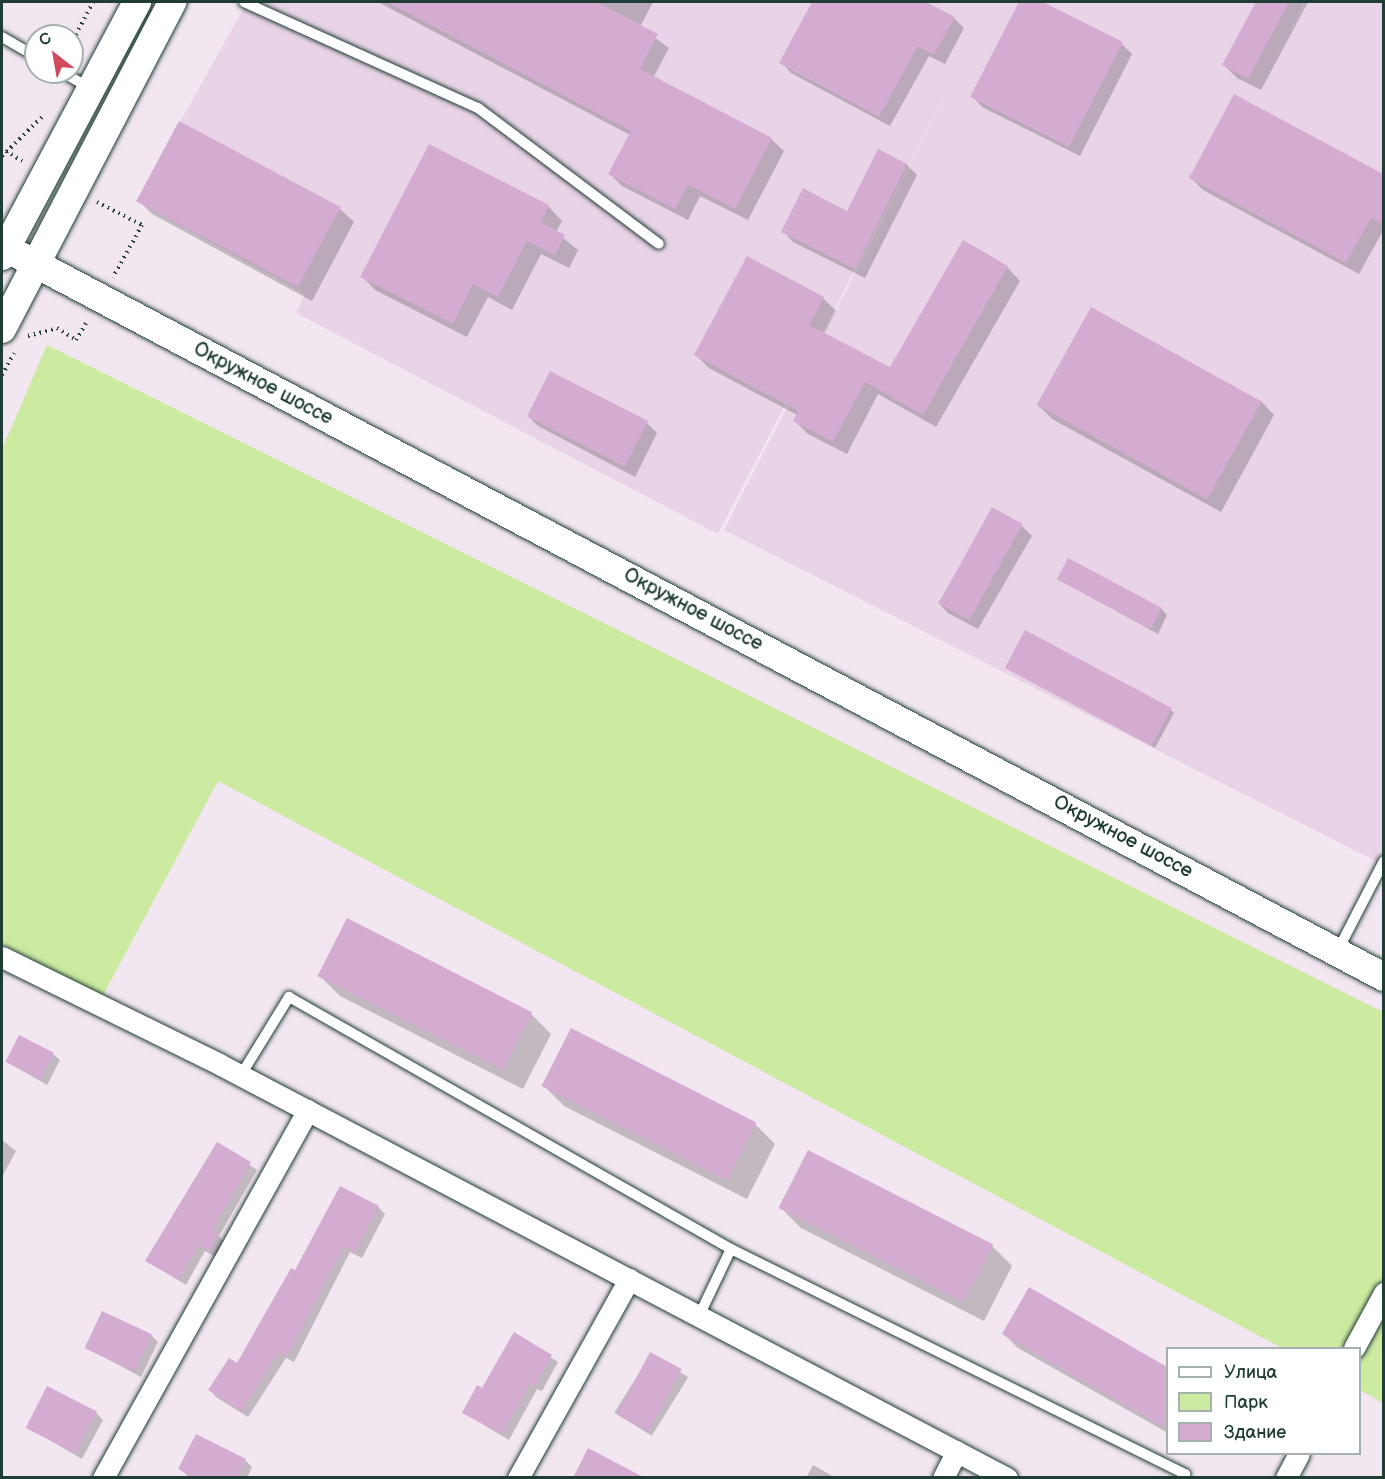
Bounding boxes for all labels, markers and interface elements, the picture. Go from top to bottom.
north arrow [24,24,84,84]
text: С [36,29,55,51]
street label: Окружное шоссе [189,337,337,431]
street label: Окружное шоссе [619,563,767,657]
street label: Окружное шоссе [1049,790,1197,884]
legend [1166,1347,1361,1455]
text: Улица [1224,1362,1277,1383]
text: Парк [1224,1392,1268,1413]
text: Здание [1224,1422,1286,1443]

